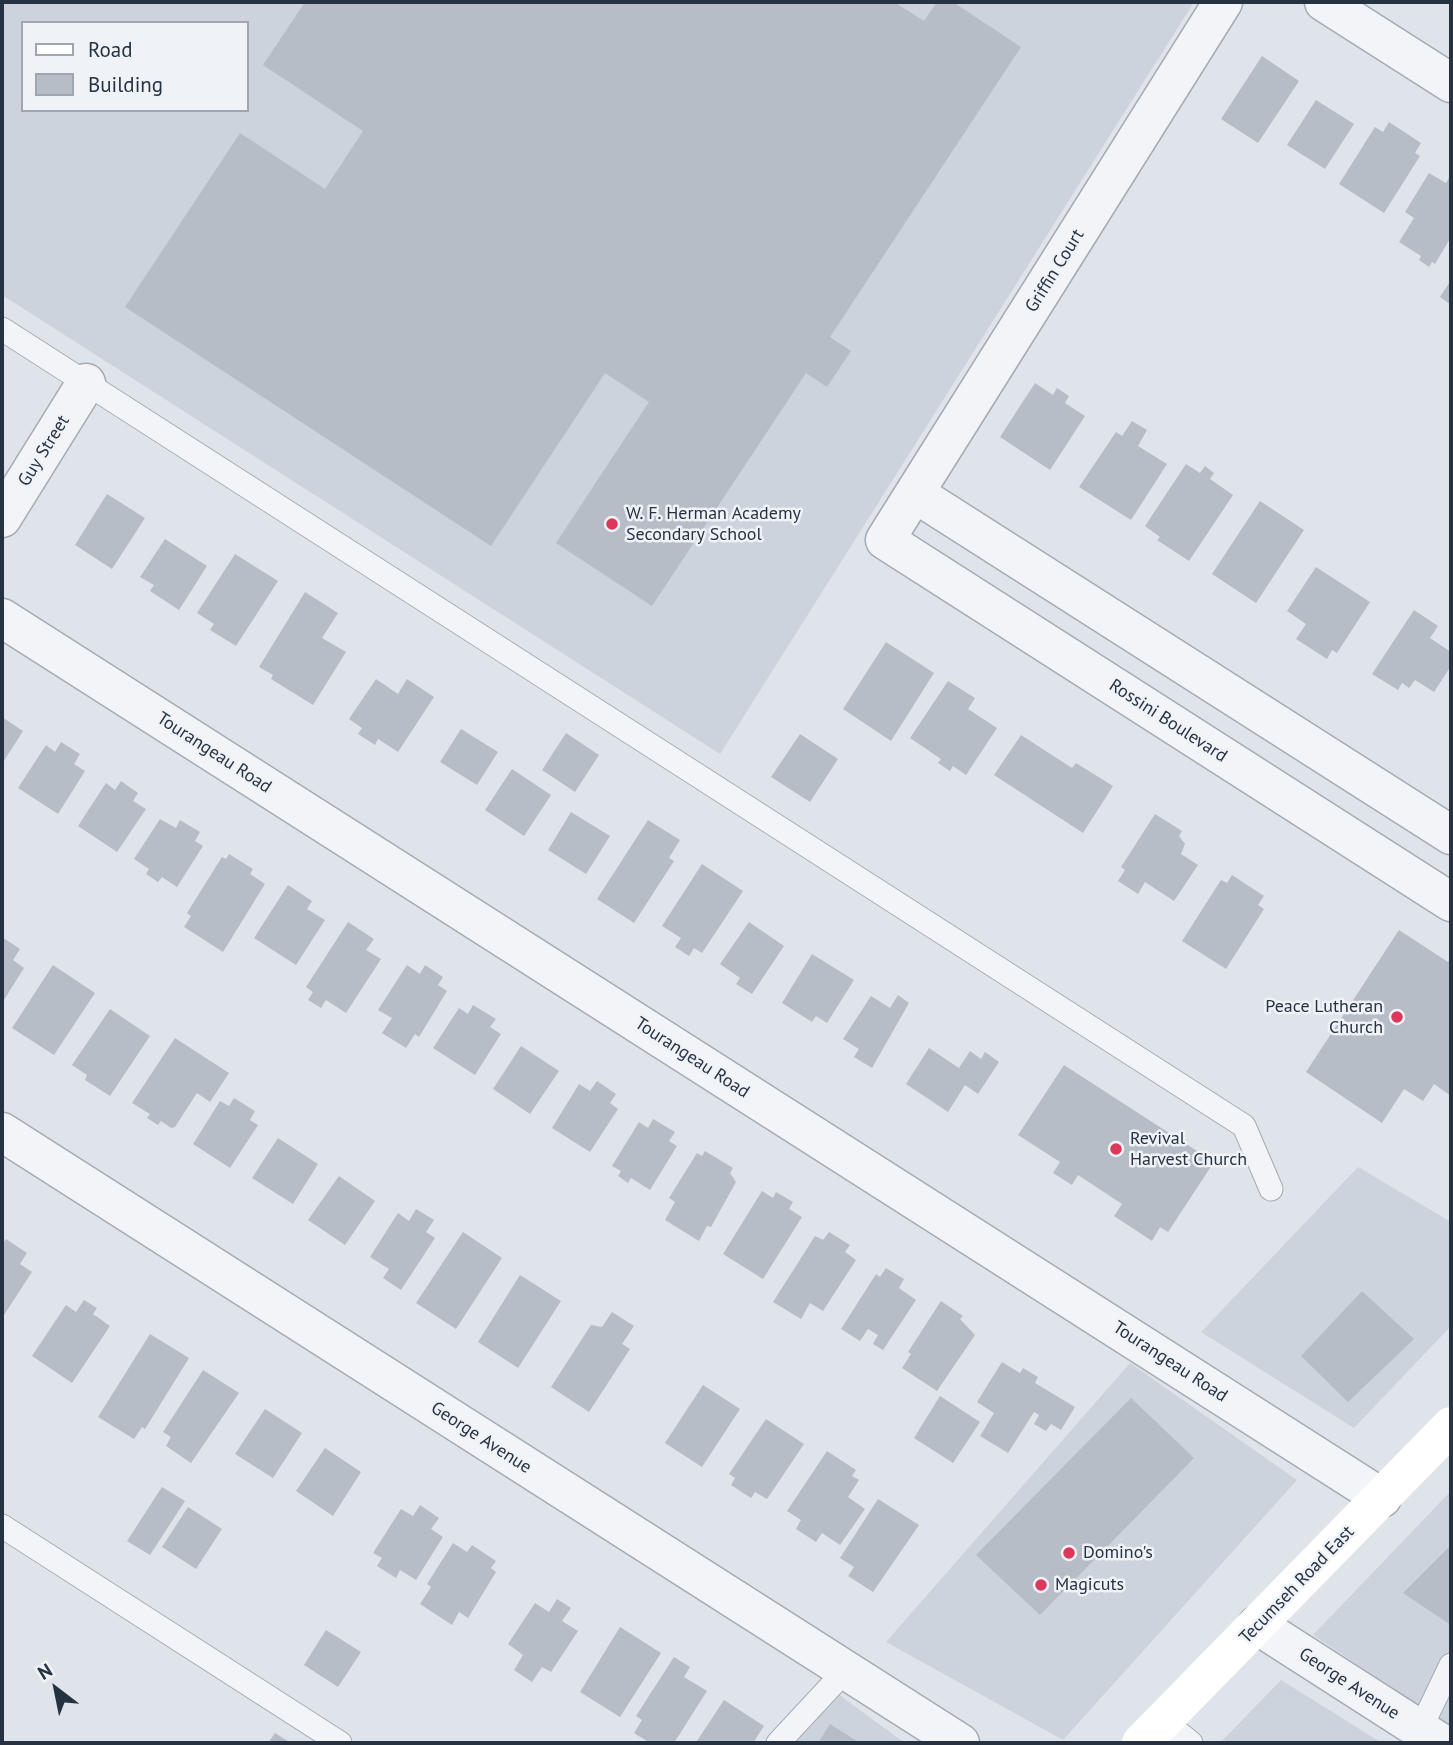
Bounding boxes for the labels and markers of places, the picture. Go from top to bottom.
place label: W. F. Herman Academy Secondary School [626,503,801,546]
marker: W. F. Herman Academy Secondary School [604,516,620,532]
place label: Peace Lutheran Church [1265,996,1383,1038]
marker: Peace Lutheran Church [1389,1009,1405,1025]
place label: Revival Harvest Church [1130,1128,1247,1170]
marker: Revival Harvest Church [1108,1141,1124,1157]
place label: Domino's [1083,1542,1153,1564]
marker: Domino's [1061,1545,1077,1561]
place label: Magicuts [1055,1574,1124,1596]
marker: Magicuts [1033,1577,1049,1593]

